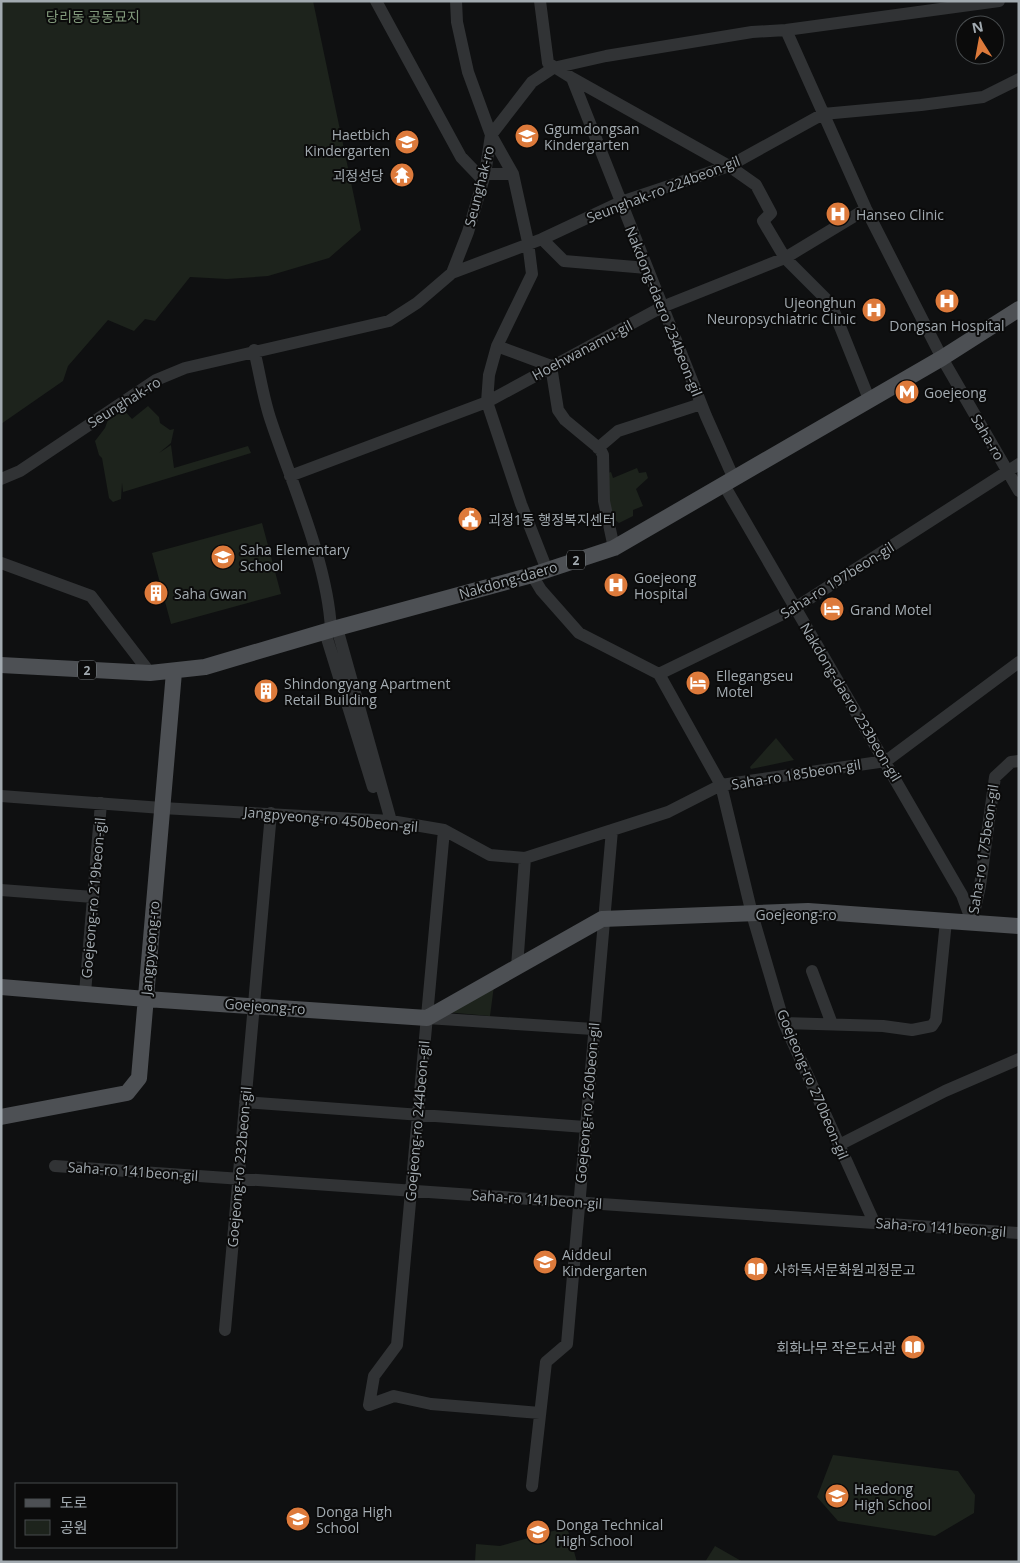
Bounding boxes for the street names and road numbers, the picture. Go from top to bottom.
street label: Seunghak-ro [460,144,498,228]
street label: Seunghak-ro 224beon-gil [584,151,742,227]
street label: Nakdong-daero 234beon-gil [621,223,707,399]
street label: Hoehwanamu-gil [529,316,635,384]
street label: Seunghak-ro [84,372,164,432]
street label: Saha-ro [967,410,1009,464]
street label: Saha-ro 197beon-gil [777,537,897,623]
road number: 2 [567,550,585,570]
street label: Nakdong-daero [456,557,560,603]
street label: Nakdong-daero 233beon-gil [796,619,906,785]
road number: 2 [78,660,96,680]
street label: Saha-ro 185beon-gil [730,754,862,794]
street label: Saha-ro 175beon-gil [963,783,1003,915]
street label: Jangpyeong-ro 450beon-gil [241,802,419,836]
street label: Goejeong-ro 219beon-gil [77,817,109,979]
street label: Jangpyeong-ro [136,900,164,998]
street label: Goejeong-ro [755,905,837,924]
street label: Goejeong-ro [224,994,306,1018]
street label: Goejeong-ro 270beon-gil [773,1006,853,1162]
street label: Goejeong-ro 260beon-gil [571,1022,603,1184]
street label: Goejeong-ro 244beon-gil [401,1040,433,1202]
street label: Goejeong-ro 232beon-gil [223,1086,255,1248]
street label: Saha-ro 141beon-gil [67,1157,199,1185]
street label: Saha-ro 141beon-gil [471,1185,603,1213]
street label: Saha-ro 141beon-gil [875,1213,1007,1241]

